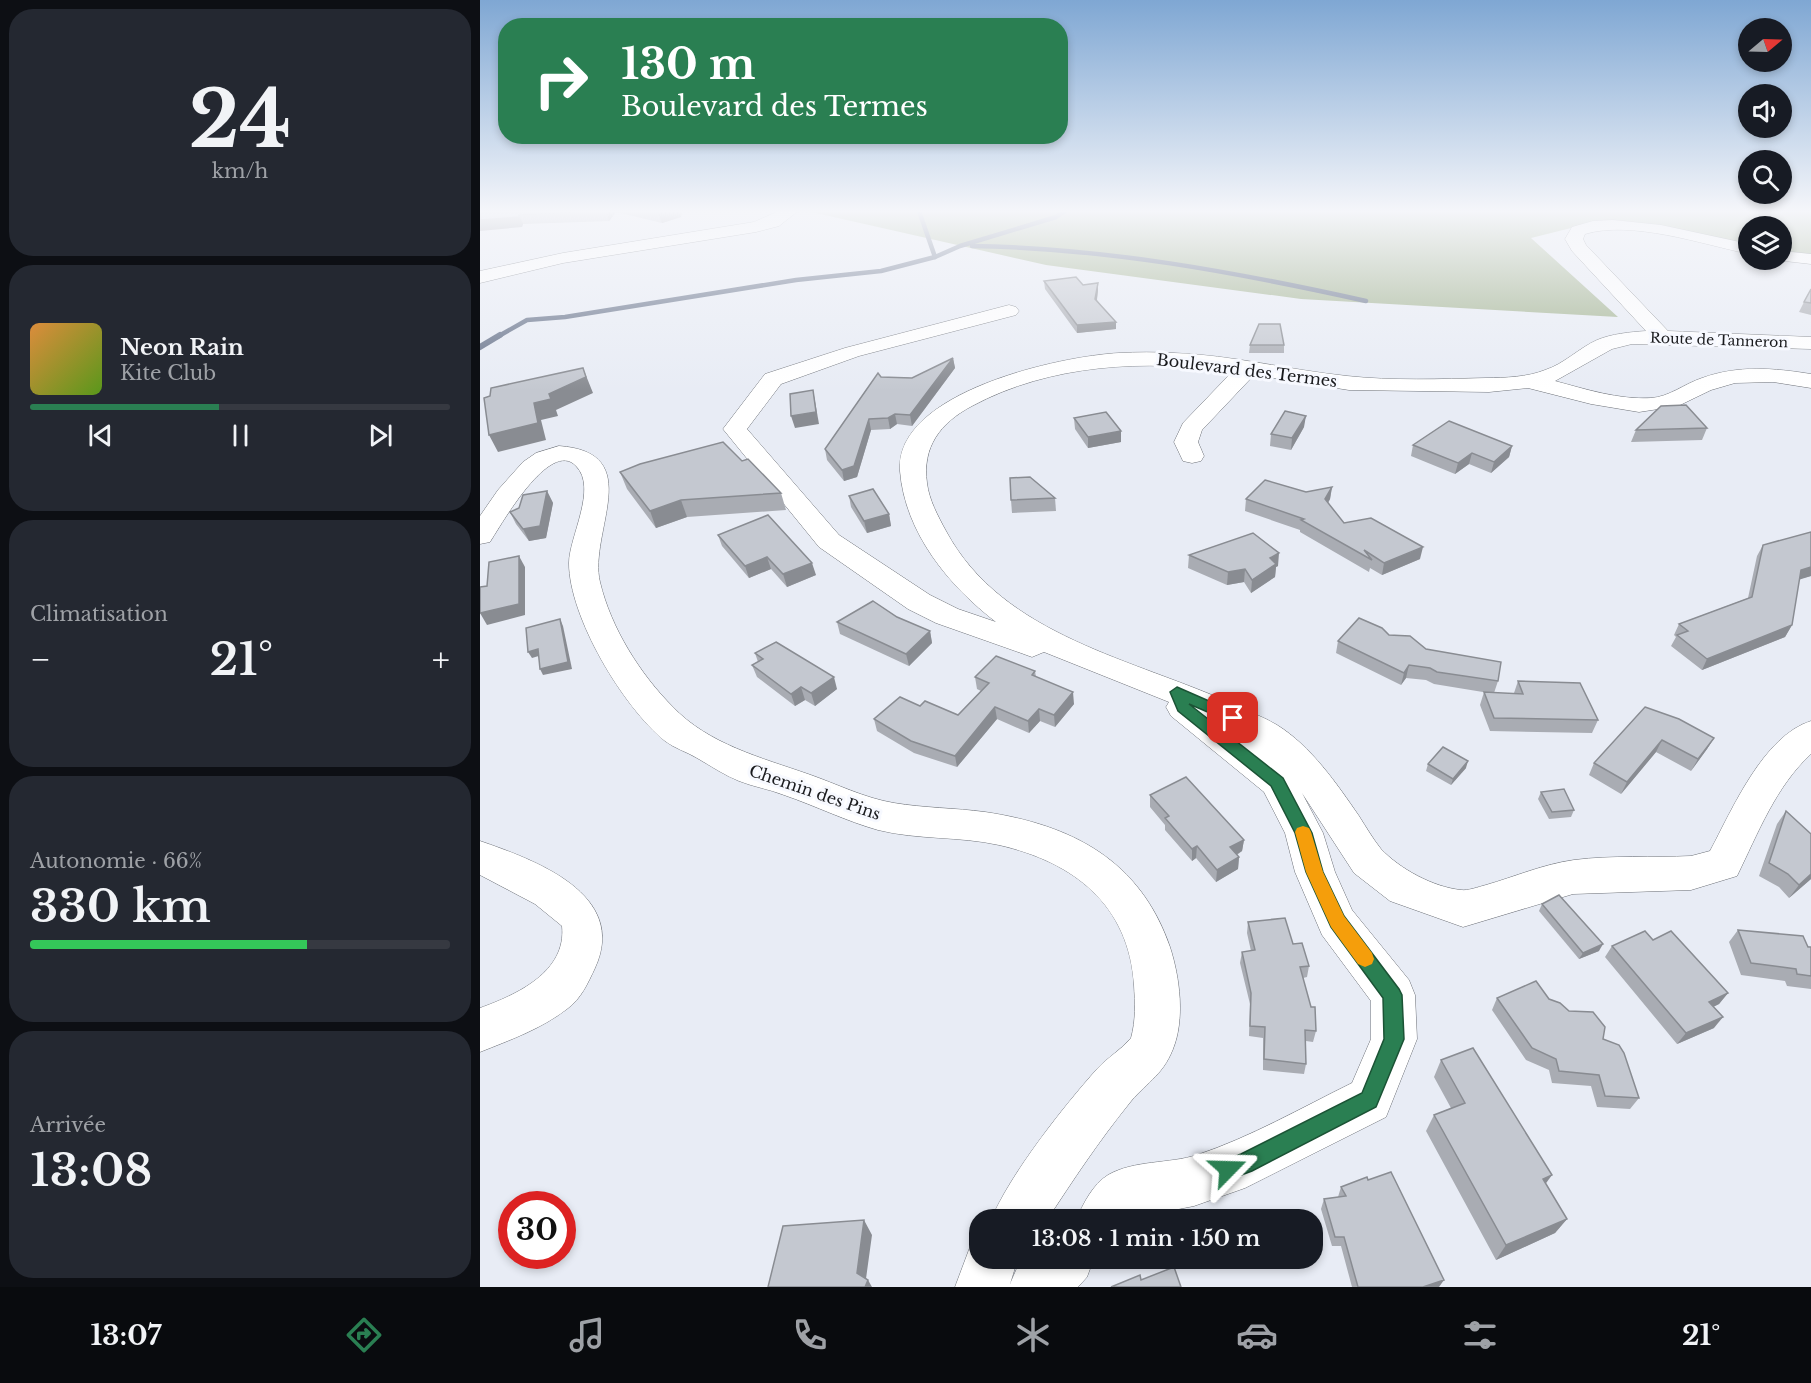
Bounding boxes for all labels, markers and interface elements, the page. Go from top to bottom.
north arrow [1738,18,1792,72]
map controls [1738,18,1792,270]
text: 130 m [621,38,755,90]
icon: right [522,42,600,120]
text: 24 [189,71,291,168]
button: sound [1738,84,1792,138]
text: Boulevard des Termes [621,90,928,123]
button: search [1738,150,1792,204]
text: km/h [212,159,268,183]
button: layers [1738,216,1792,270]
street label: Route de Tanneron [1650,329,1789,351]
text: Neon Rain [120,334,244,361]
street label: Boulevard des Termes [1156,349,1338,391]
text: Kite Club [120,361,216,385]
icon: previous [84,419,117,452]
icon: pause [224,419,257,452]
icon: next [364,419,397,452]
text: Climatisation [30,602,168,626]
text: 21° [210,631,273,687]
text: − [30,639,51,680]
text: + [432,639,450,680]
pin [1207,692,1258,743]
icon: arrive [1216,701,1249,734]
street label: Chemin des Pins [747,760,883,824]
text: Autonomie · 66% [30,849,202,873]
text: 330 km [30,878,211,934]
text: Arrivée [30,1113,106,1137]
position arrow [1196,1137,1260,1201]
text: 13:08 [30,1142,152,1198]
speed limit sign: 30 [498,1191,576,1269]
text: 13:08 · 1 min · 150 m [1032,1225,1260,1252]
icon: directions [343,1314,385,1356]
icon: music [566,1314,608,1356]
icon: phone [789,1314,831,1356]
icon: climate [1012,1314,1054,1356]
icon: car [1236,1314,1278,1356]
icon: filters [1459,1314,1501,1356]
text: 13:07 [91,1319,162,1352]
text: 21° [1682,1319,1720,1352]

